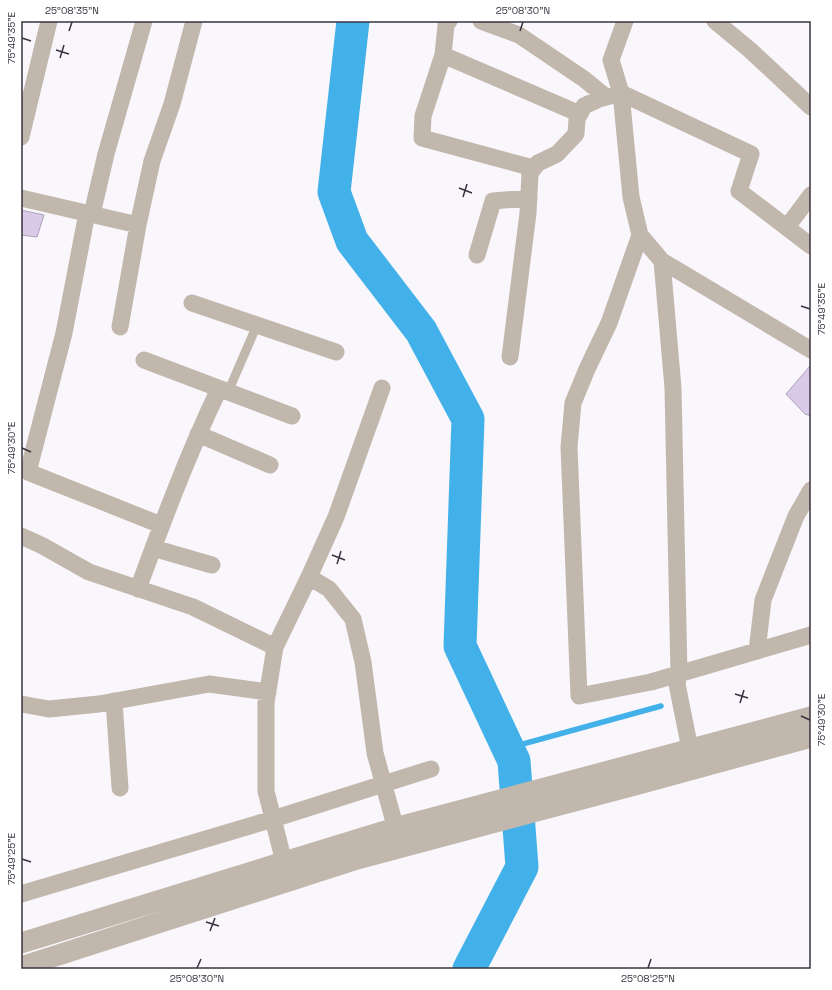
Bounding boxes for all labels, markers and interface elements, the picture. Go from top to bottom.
text: 25°08'35"N [45,4,99,17]
text: 25°08'30"N [496,4,550,17]
text: 75°49'35"E [5,12,18,64]
text: 75°49'35"E [815,283,828,335]
text: 75°49'30"E [5,421,18,474]
text: 75°49'30"E [815,693,828,746]
text: 75°49'25"E [5,833,18,885]
text: 25°08'30"N [170,972,224,985]
text: 25°08'25"N [621,972,675,985]

